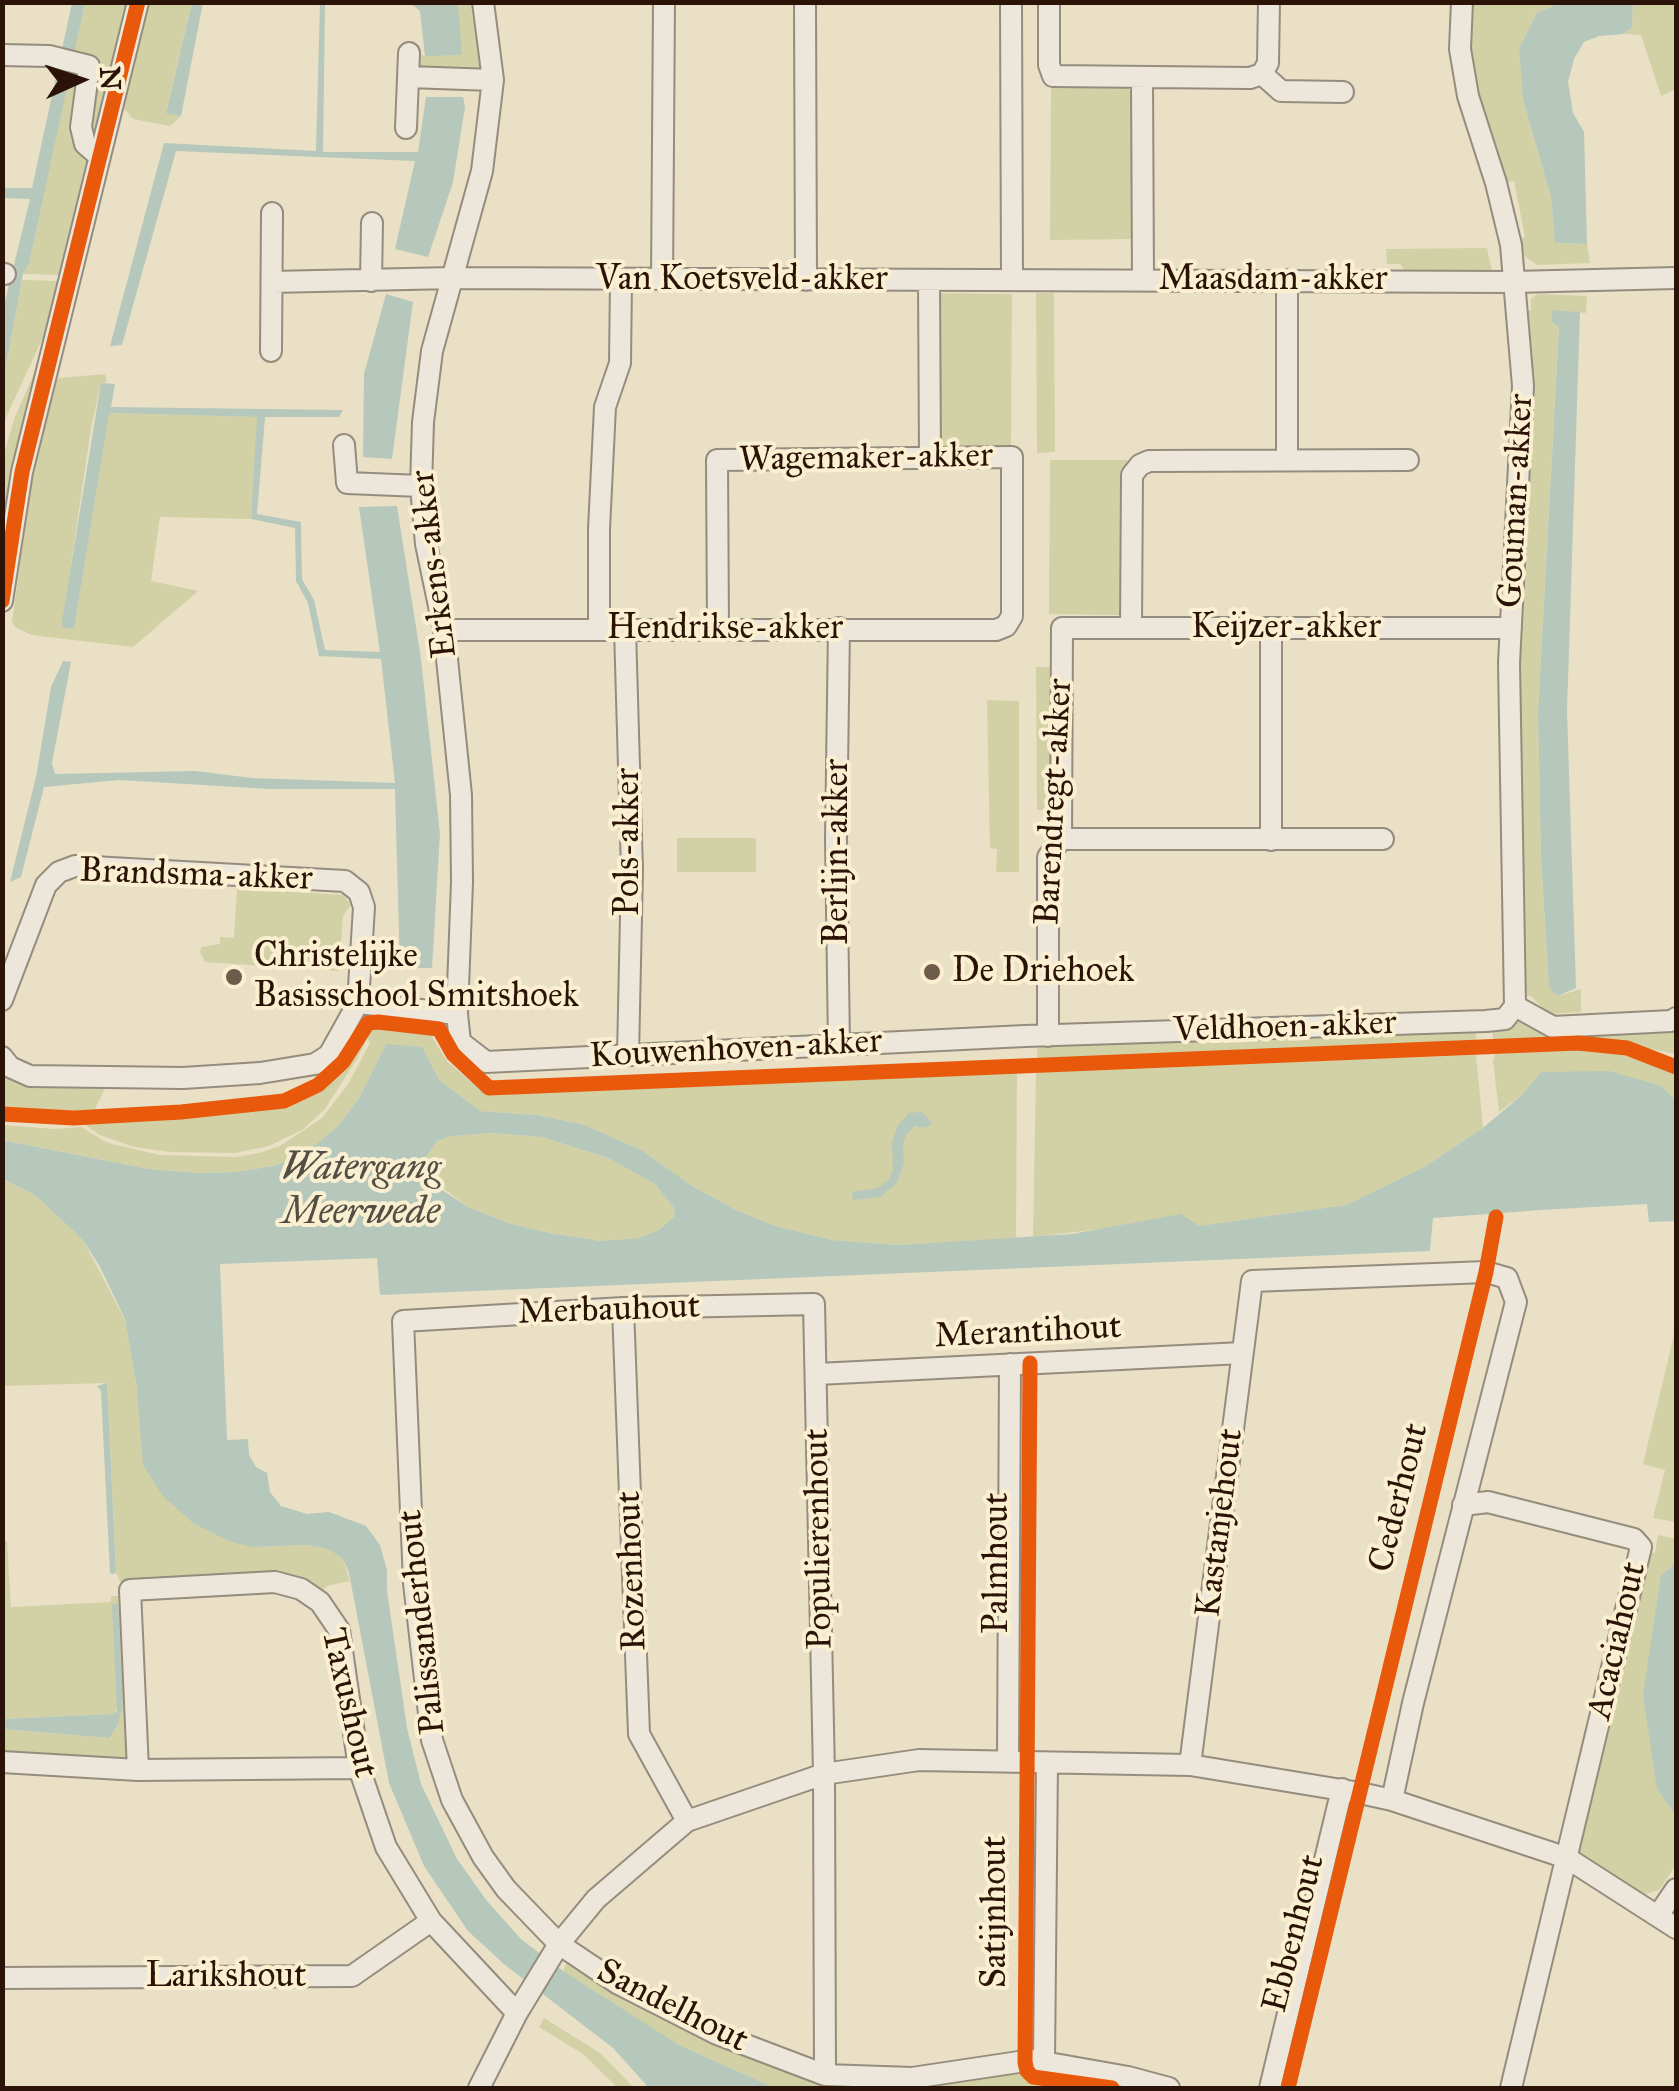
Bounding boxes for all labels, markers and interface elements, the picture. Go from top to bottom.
north arrow [30,30,130,130]
text: N [92,66,129,91]
street label: Van Koetsveld-akker [596,259,888,301]
street label: Maasdam-akker [1158,259,1388,301]
street label: Gouman-akker [1490,393,1544,609]
street label: Wagemaker-akker [739,436,993,482]
street label: Erkens-akker [403,468,467,660]
street label: Keijzer-akker [1191,607,1381,649]
street label: Hendrikse-akker [607,608,843,650]
street label: Barendregt-akker [1028,678,1082,926]
street label: Berlijn-akker [817,759,859,945]
street label: Pols-akker [608,768,650,916]
street label: Brandsma-akker [79,851,313,901]
place label: Christelijke Basisschool Smitshoek [254,936,579,1018]
place label: De Driehoek [952,951,1134,993]
marker: De Driehoek [921,961,943,983]
marker: Christelijke Basisschool Smitshoek [223,966,245,988]
street label: Veldhoen-akker [1173,1003,1397,1053]
street label: Kouwenhoven-akker [589,1021,883,1079]
water label: Watergang Meerwede [282,1147,440,1236]
street label: Merbauhout [517,1287,701,1335]
street label: Merantihout [933,1307,1123,1359]
street label: Cederhout [1361,1419,1439,1577]
street label: Kastanjehout [1189,1426,1253,1620]
street label: Populierenhout [797,1428,843,1650]
street label: Rozenhout [609,1490,657,1652]
street label: Palmhout [977,1492,1019,1634]
street label: Palissanderhout [390,1508,456,1736]
street label: Acaciahout [1580,1558,1656,1724]
street label: Taxushout [310,1624,386,1782]
street label: Satijnhout [975,1836,1017,1988]
street label: Ebbenhout [1255,1851,1335,2017]
street label: Sandelhout [590,1951,754,2063]
street label: Larikshout [146,1956,306,1998]

